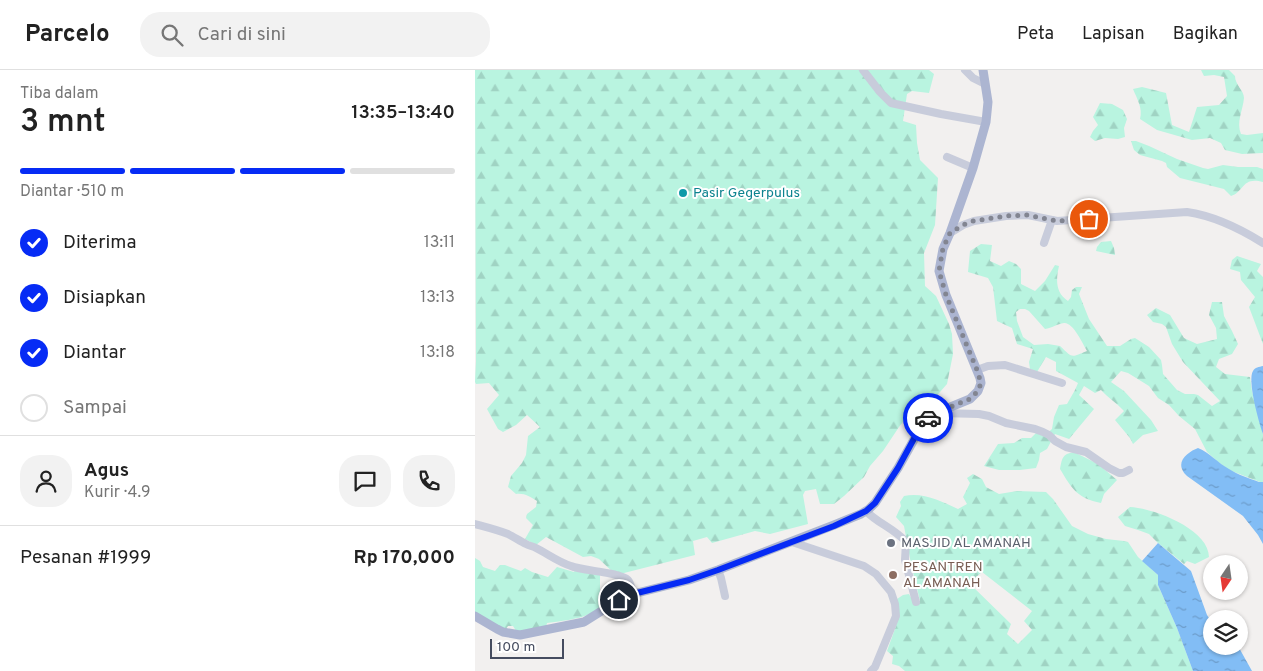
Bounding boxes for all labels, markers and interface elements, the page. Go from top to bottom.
search box [140,12,490,57]
text: Parcelo [25,20,110,50]
icon: search [158,21,186,49]
text: Cari di sini [198,23,286,47]
text: Peta [1017,23,1054,46]
text: Lapisan [1082,23,1145,46]
text: Bagikan [1173,23,1238,46]
text: Tiba dalam [20,84,99,104]
text: 13:35–13:40 [351,101,455,125]
text: 3 mnt [20,103,106,143]
text: Diantar · 510 m [20,182,124,202]
place label: Pasir Gegerpulus [693,185,800,202]
marker: Pasir Gegerpulus [677,187,689,199]
pin [1068,198,1110,240]
icon: bag [1075,205,1103,233]
icon: check [20,229,48,257]
text: Diterima [63,231,137,255]
text: 13:11 [424,233,455,253]
icon: check [20,284,48,312]
text: Disiapkan [63,286,146,310]
text: 13:13 [420,288,455,308]
icon: check [20,339,48,367]
text: Diantar [63,341,126,365]
text: 13:18 [420,343,455,363]
courier [903,393,953,443]
text: Sampai [63,396,127,420]
icon: car [914,404,942,432]
button: person [20,455,72,507]
button: chat [339,455,391,507]
button: phone [403,455,455,507]
text: Agus [84,459,129,483]
text: Kurir · 4.9 [84,483,151,503]
place label: MASJID AL AMANAH [901,535,1031,552]
marker: MASJID AL AMANAH [885,537,897,549]
text: Pesanan #1999 [20,546,151,570]
text: Rp 170,000 [354,546,455,570]
north arrow [1203,555,1247,600]
map controls [1203,555,1248,655]
place label: PESANTREN AL AMANAH [903,559,983,592]
marker: PESANTREN AL AMANAH [887,569,899,581]
pin [598,579,640,621]
icon: home [605,586,633,614]
button: layers [1203,610,1248,655]
scale bar [490,636,564,659]
text: 100 m [497,639,535,656]

